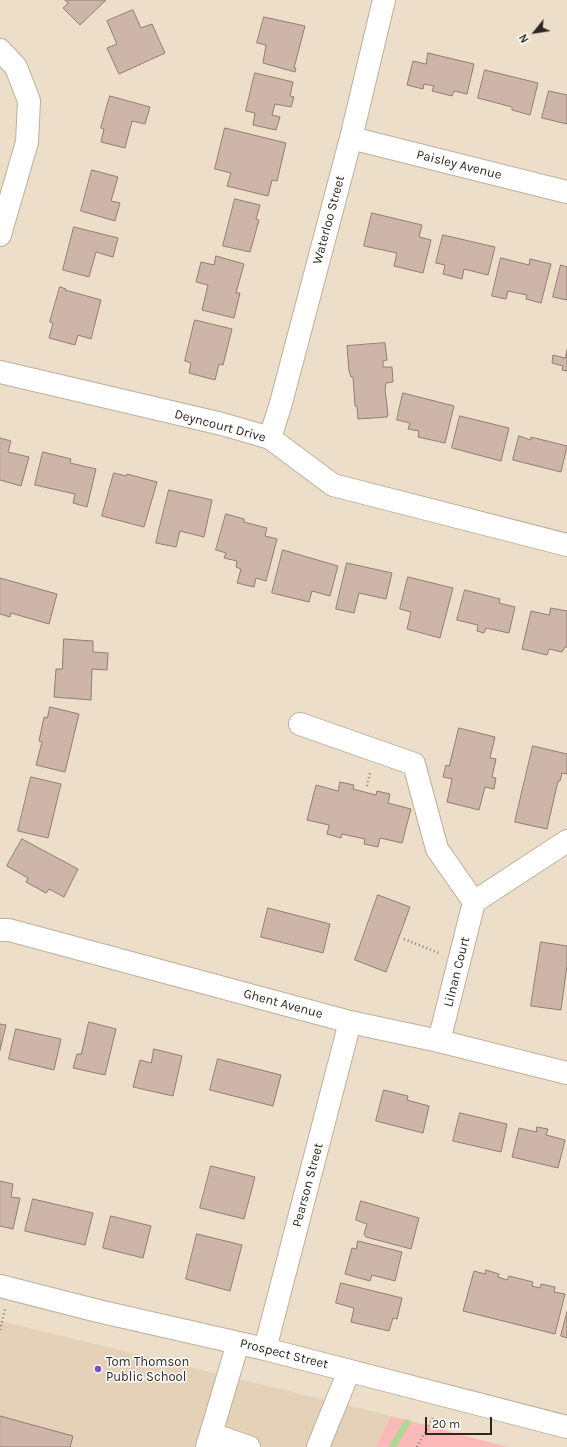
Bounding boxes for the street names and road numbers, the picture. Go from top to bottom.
street label: Paisley Avenue [415,147,503,183]
street label: Waterloo Street [310,174,348,266]
street label: Deyncourt Drive [173,406,267,446]
street label: Lilnan Court [441,935,473,1009]
street label: Ghent Avenue [242,986,324,1022]
street label: Pearson Street [289,1141,327,1229]
street label: Prospect Street [238,1335,330,1373]

